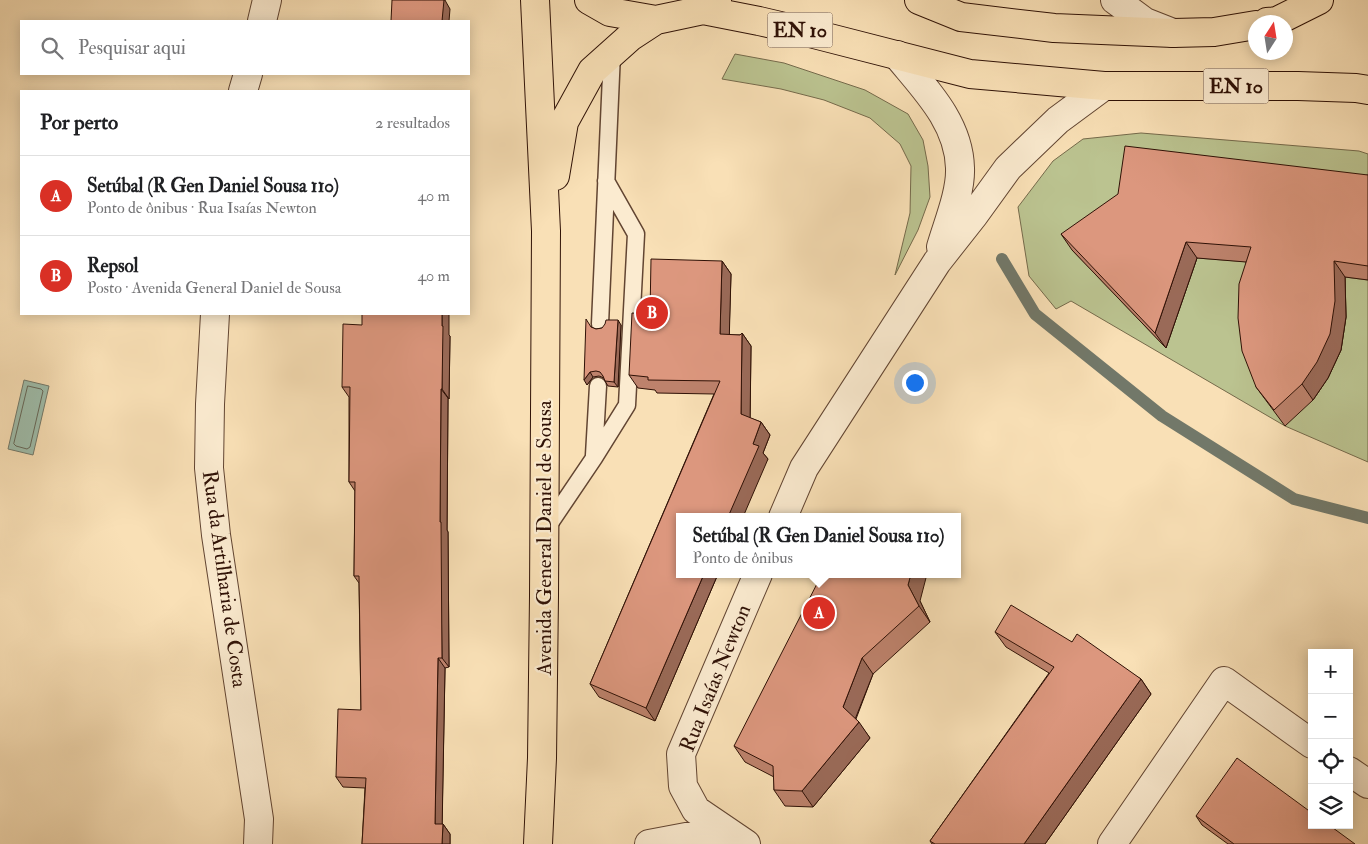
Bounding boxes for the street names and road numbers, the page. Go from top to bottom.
road number: EN 10 [768,12,832,48]
road number: EN 10 [1204,68,1268,104]
street label: Avenida General Daniel de Sousa [531,400,558,677]
street label: Rua da Artilharia de Costa [196,469,253,690]
street label: Rua Isaías Newton [674,600,757,756]

